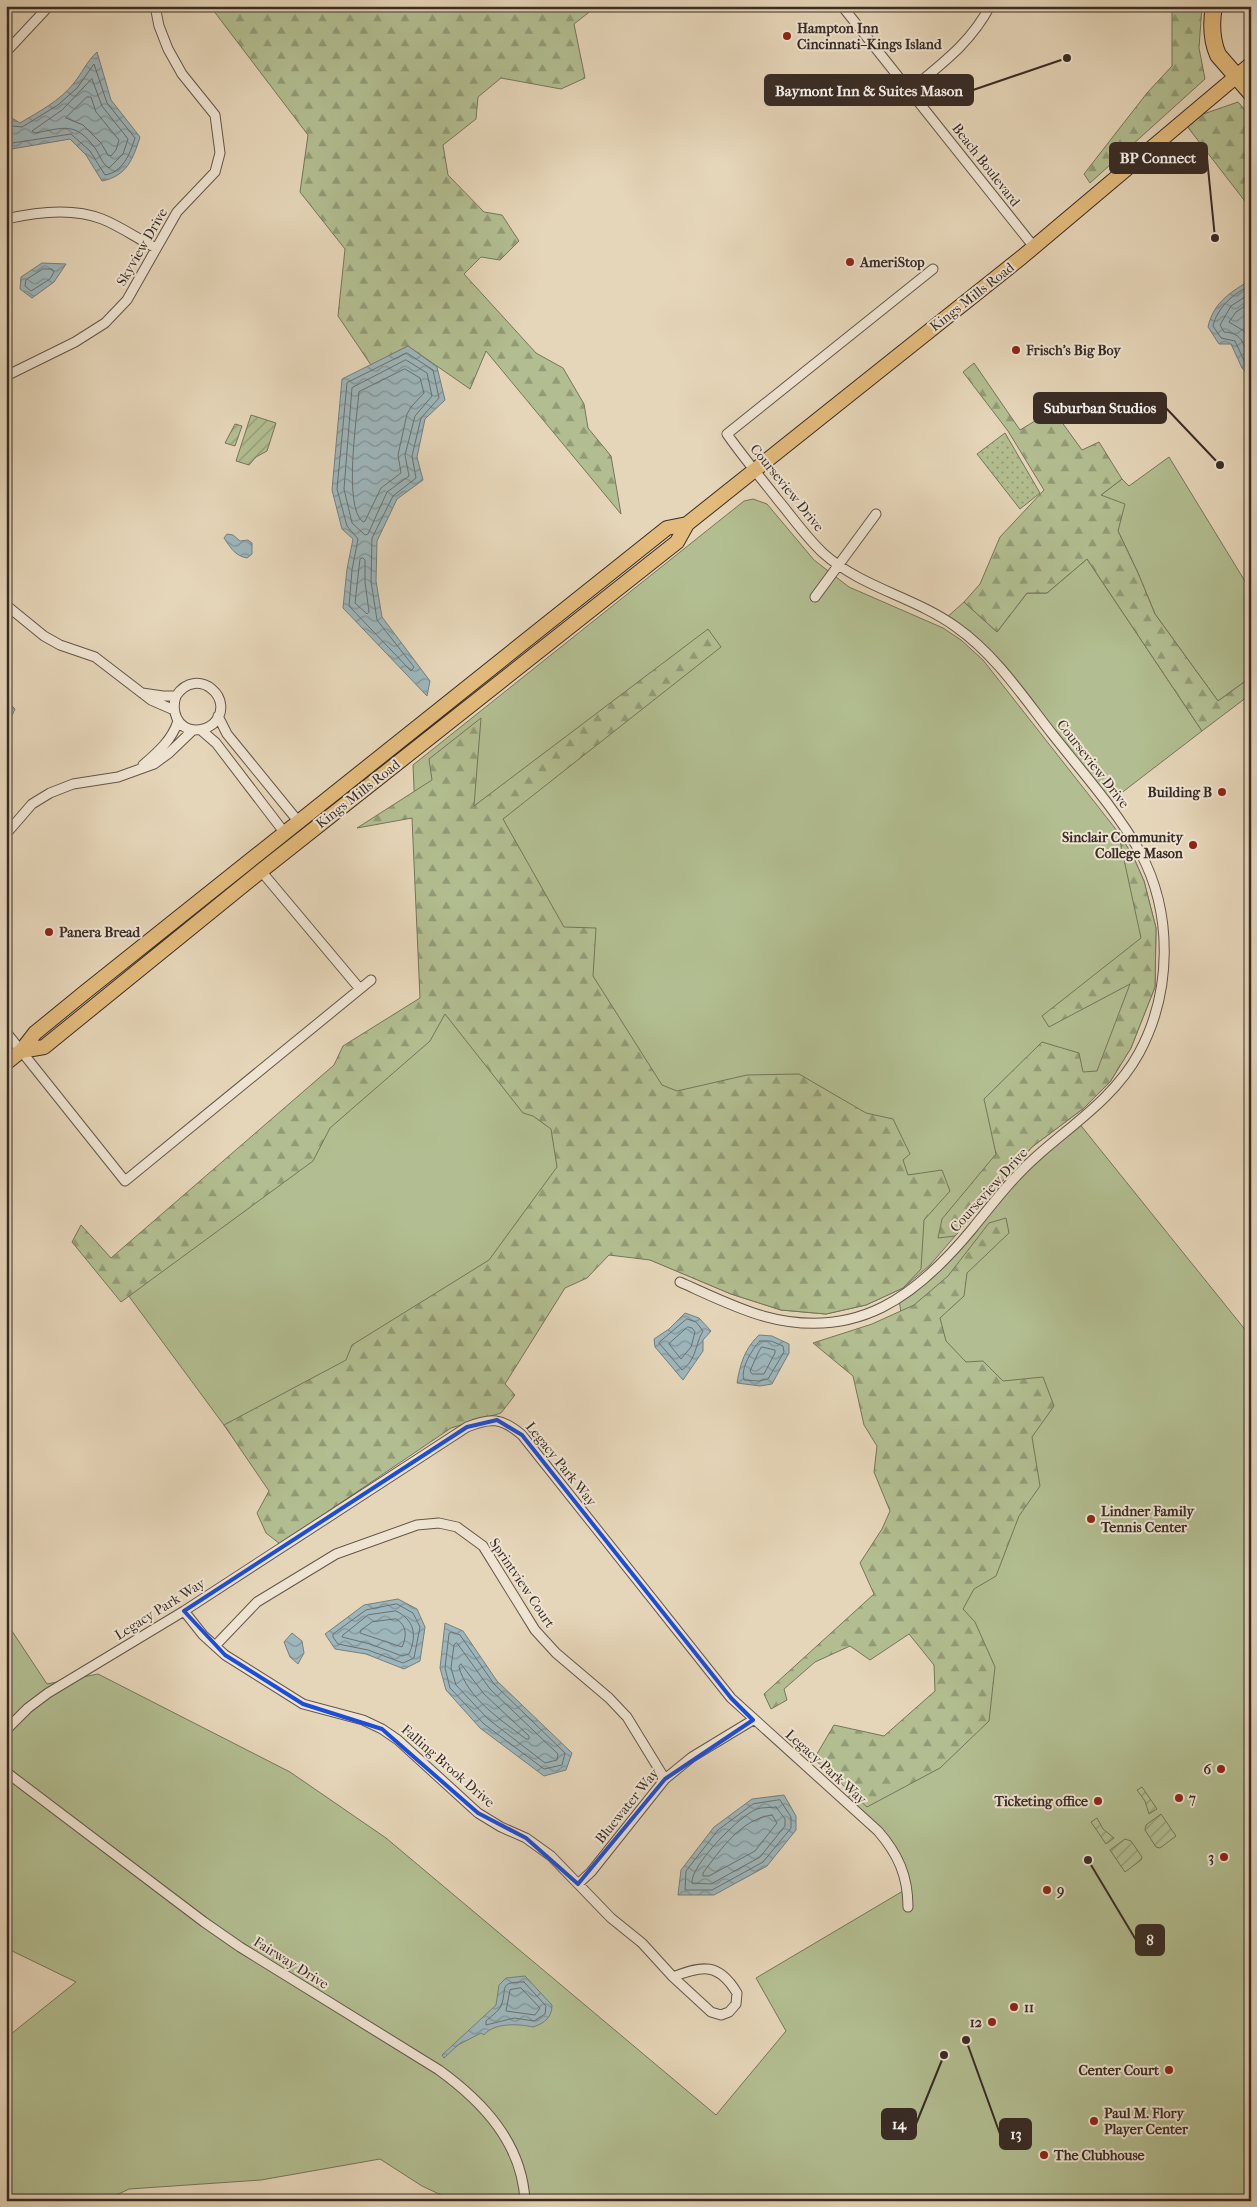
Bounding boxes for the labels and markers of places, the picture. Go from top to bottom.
place label: Hampton Inn Cincinnati–Kings Island [797,20,943,53]
marker: Hampton Inn Cincinnati–Kings Island [781,30,793,42]
callout: Baymont Inn & Suites Mason [765,75,973,105]
callout: BP Connect [1110,143,1207,173]
place label: AmeriStop [859,254,925,271]
marker: AmeriStop [844,256,856,268]
place label: Frisch's Big Boy [1025,342,1122,359]
marker: Frisch's Big Boy [1010,344,1022,356]
callout: Suburban Studios [1034,393,1166,423]
place label: Building B [1148,784,1212,801]
marker: Building B [1216,786,1228,798]
place label: Sinclair Community College Mason [1062,829,1185,862]
marker: Sinclair Community College Mason [1187,839,1199,851]
place label: Panera Bread [59,924,142,941]
marker: Panera Bread [43,926,55,938]
place label: Lindner Family Tennis Center [1100,1503,1195,1536]
marker: Lindner Family Tennis Center [1085,1513,1097,1525]
place label: 6 [1203,1761,1211,1778]
marker: 6 [1215,1763,1227,1775]
place label: 7 [1188,1790,1196,1807]
marker: 7 [1173,1792,1185,1804]
place label: Ticketing office [994,1793,1088,1810]
marker: Ticketing office [1092,1795,1104,1807]
place label: 3 [1208,1849,1214,1866]
marker: 3 [1218,1851,1230,1863]
place label: 9 [1056,1882,1064,1899]
marker: 9 [1041,1884,1053,1896]
callout: 8 [1136,1925,1164,1955]
place label: 11 [1024,1999,1034,2016]
marker: 11 [1008,2001,1020,2013]
place label: 12 [970,2014,982,2031]
marker: 12 [986,2016,998,2028]
place label: Center Court [1078,2062,1160,2079]
marker: Center Court [1163,2064,1175,2076]
place label: Paul M. Flory Player Center [1104,2105,1189,2138]
callout: 14 [882,2109,916,2139]
marker: Paul M. Flory Player Center [1088,2115,1100,2127]
callout: 13 [1000,2119,1031,2149]
place label: The Clubhouse [1053,2147,1145,2164]
marker: The Clubhouse [1038,2149,1050,2161]

